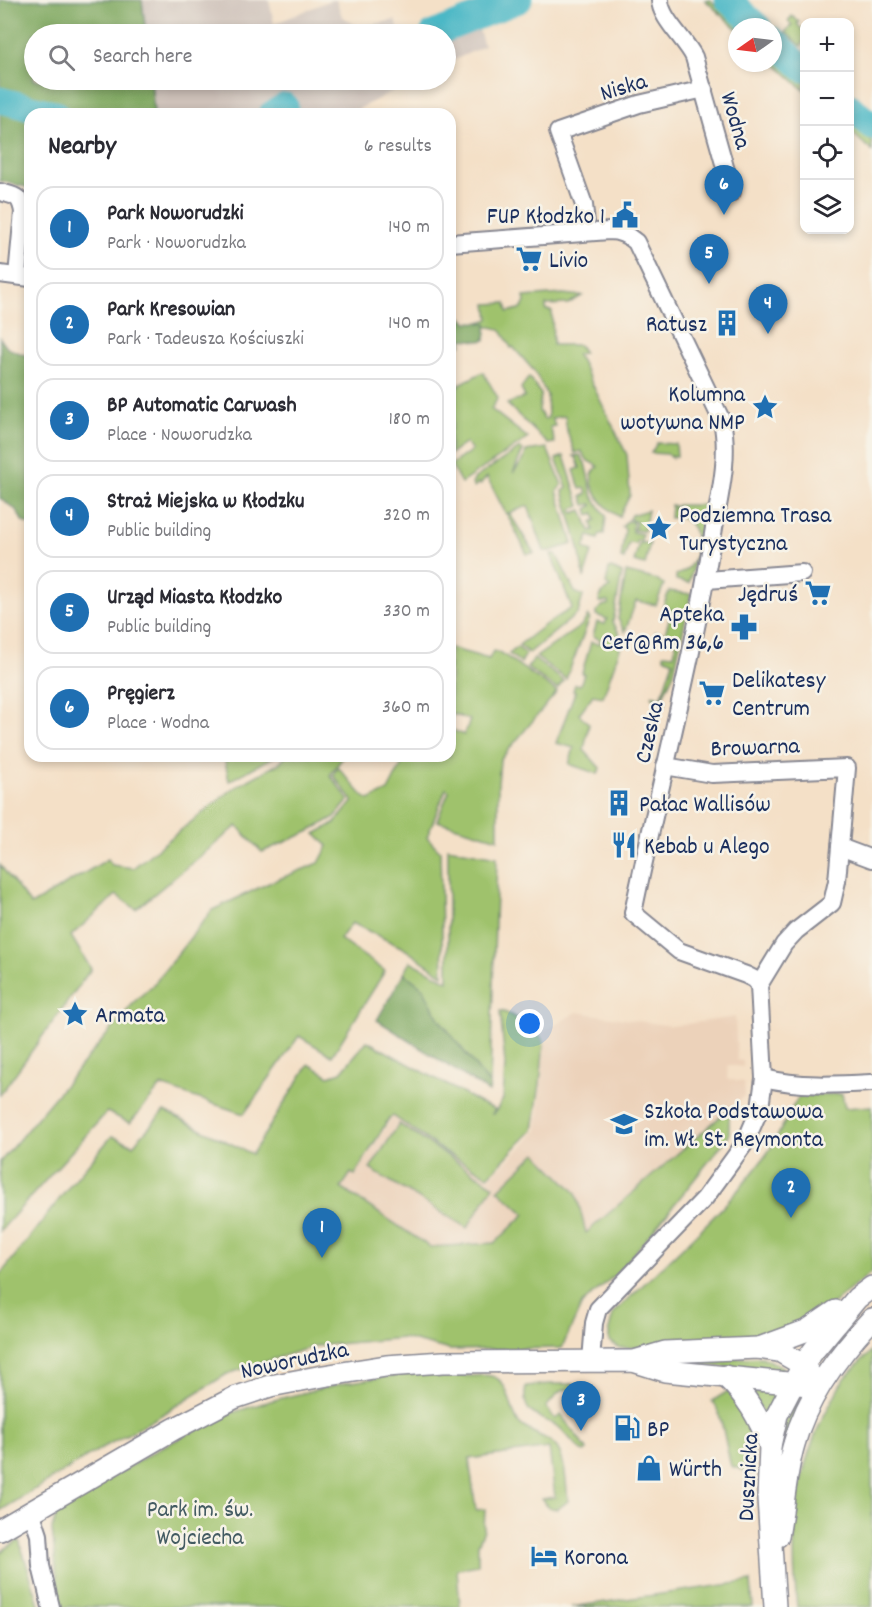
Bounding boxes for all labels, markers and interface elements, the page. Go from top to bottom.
north arrow [728,18,782,72]
map controls [800,18,854,234]
button: + [800,18,854,72]
search box [24,24,456,90]
icon: search [45,41,78,74]
text: Search here [93,42,192,73]
street label: Niska [596,65,652,112]
button: − [800,72,854,126]
street label: Wodna [710,88,759,154]
button: locate [800,126,854,180]
text: Nearby [48,129,116,166]
text: 6 results [364,133,432,161]
pin: 6 [704,166,744,215]
button: layers [800,180,854,234]
text: Park Noworudzki [107,199,244,230]
public building icon: FUP Kłodzko 1 [610,200,640,230]
place label: FUP Kłodzko 1 [487,201,605,235]
text: 1 [67,214,72,242]
text: 140 m [388,214,430,242]
text: Park · Noworudzka [107,230,246,258]
pin: 5 [690,234,728,284]
supermarket icon: Livio [514,244,544,274]
place label: Livio [549,245,588,279]
pin: 4 [748,284,788,334]
text: Park Kresowian [107,295,235,326]
building icon: Ratusz [712,308,742,338]
place label: Ratusz [646,309,707,343]
text: 2 [65,310,74,338]
text: 140 m [388,310,430,338]
text: Park · Tadeusza Kościuszki [107,326,304,354]
place label: Kolumna wotywna NMP [620,379,746,441]
text: BP Automatic Carwash [107,391,297,422]
place icon: Kolumna wotywna NMP [750,392,780,422]
text: 3 [65,406,74,434]
text: 180 m [388,406,430,434]
text: Place · Noworudzka [107,422,252,450]
text: Straż Miejska w Kłodzku [107,487,305,518]
place label: Podziemna Trasa Turystyczna [679,500,832,562]
text: 4 [65,502,74,530]
text: 320 m [383,502,430,530]
place icon: Podziemna Trasa Turystyczna [644,513,674,543]
text: Public building [107,518,211,546]
supermarket icon: Jędruś [803,578,833,608]
place label: Jędruś [738,579,798,613]
text: Urząd Miasta Kłodzko [107,583,282,614]
text: 5 [65,598,74,626]
text: 330 m [383,598,430,626]
place label: Apteka Cef@Rm 36,6 [602,599,725,661]
pharmacy icon: Apteka Cef@Rm 36,6 [729,612,759,642]
text: Public building [107,614,211,642]
place label: Delikatesy Centrum [732,665,827,727]
supermarket icon: Delikatesy Centrum [697,678,727,708]
text: Pręgierz [107,679,175,710]
text: 6 [65,694,74,722]
text: 360 m [382,694,430,722]
street label: Czeska [627,698,675,767]
text: Place · Wodna [107,710,209,738]
street label: Browarna [710,730,801,768]
building icon: Pałac Wallisów [604,788,634,818]
place label: Pałac Wallisów [639,789,771,823]
restaurant icon: Kebab u Alego [609,830,639,860]
place label: Kebab u Alego [644,831,770,865]
place icon: Armata [60,999,90,1029]
place label: Armata [95,1000,166,1034]
your location [515,1009,544,1038]
place label: Szkoła Podstawowa im. Wł. St. Reymonta [644,1096,824,1158]
school or university icon: Szkoła Podstawowa im. Wł. St. Reymonta [609,1109,639,1139]
pin: 2 [772,1168,810,1218]
pin: 1 [302,1208,342,1258]
street label: Noworudzka [238,1334,352,1390]
pin: 3 [562,1382,600,1431]
fuel station icon: BP [612,1413,642,1443]
place label: BP [647,1414,669,1448]
street label: Dusznicka [731,1432,769,1522]
shop icon: Würth [634,1453,664,1483]
place label: Würth [669,1454,722,1488]
park label: Park im. św. Wojciecha [147,1494,253,1556]
hotel icon: Korona [529,1541,559,1571]
place label: Korona [564,1542,628,1576]

